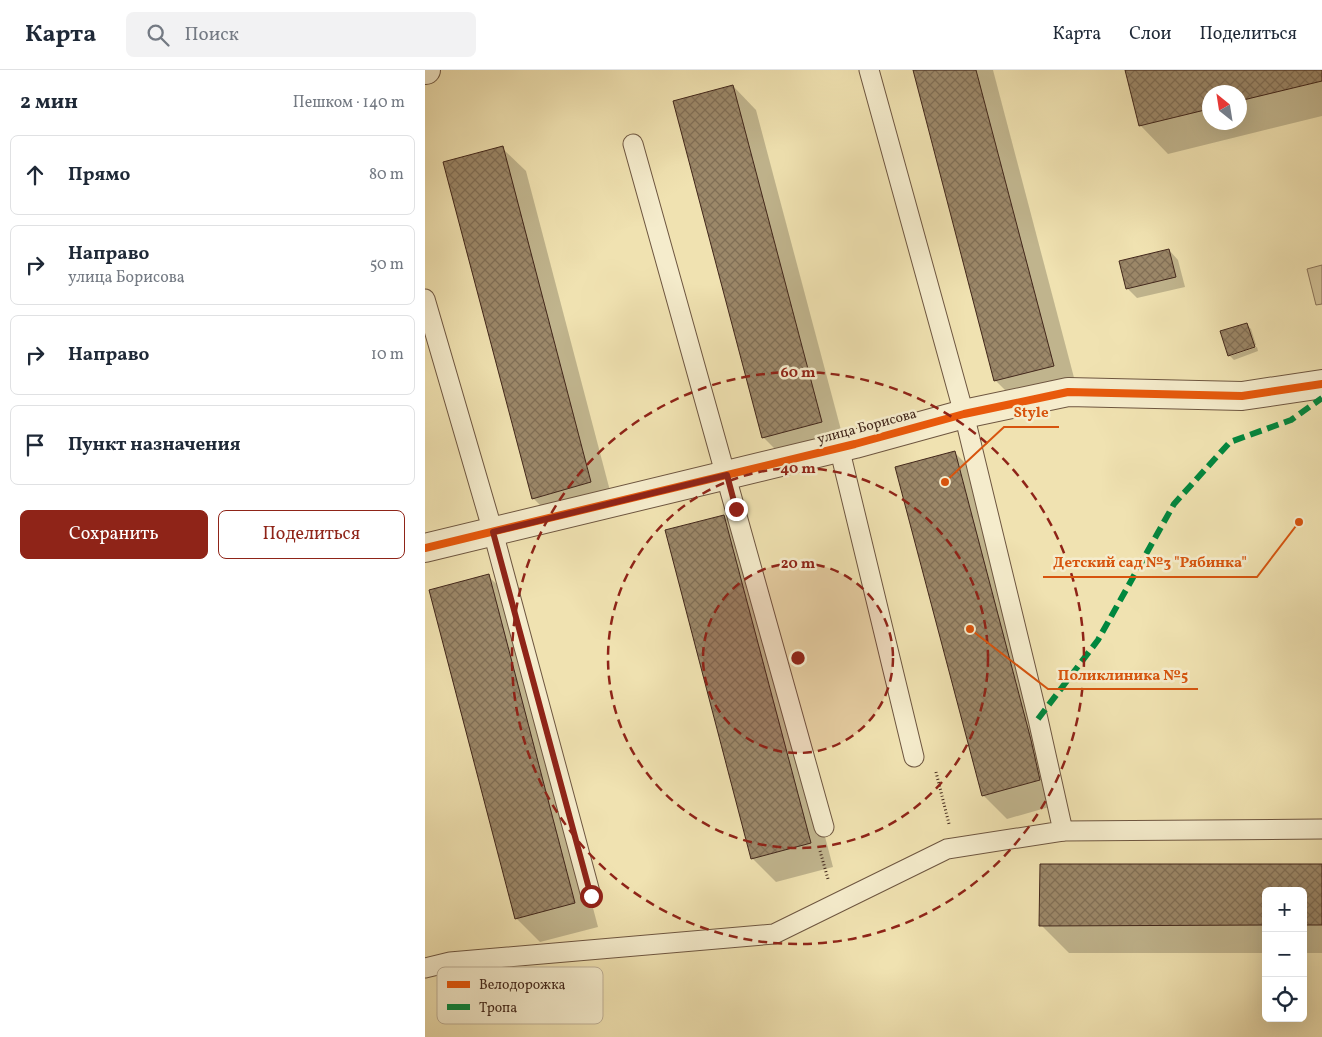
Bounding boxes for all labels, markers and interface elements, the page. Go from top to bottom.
search box [126,12,476,57]
text: Карта [25,18,96,52]
icon: search [144,21,172,49]
text: Поиск [184,22,239,48]
text: Карта [1053,22,1101,47]
text: Слои [1129,22,1171,47]
text: Поделиться [1199,22,1297,47]
north arrow [1202,85,1247,130]
text: 2 мин [20,88,78,117]
text: Пешком · 140 m [293,92,405,114]
icon: ahead [21,161,49,189]
text: Прямо [68,162,130,188]
text: 80 m [369,164,404,186]
text: Направо [68,241,150,267]
icon: right [21,251,49,279]
text: 50 m [370,254,404,276]
text: улица Борисова [68,267,185,289]
icon: right [21,341,49,369]
text: Направо [68,342,150,368]
text: 10 m [371,344,404,366]
text: 60 m [781,363,816,384]
callout: Style [1004,397,1059,427]
text: Style [1013,403,1049,424]
street label: улица Борисова [815,405,919,449]
icon: arrive [21,431,49,459]
text: Пункт назначения [68,432,241,458]
text: 40 m [780,459,816,480]
route end [725,498,748,521]
button: Сохранить [20,510,208,559]
button: Поделиться [218,510,405,559]
callout: Детский сад №3 "Рябинка" [1043,547,1257,577]
text: Детский сад №3 "Рябинка" [1053,553,1247,574]
text: 20 m [781,554,816,575]
centre of rings [789,649,807,667]
callout: Поликлиника №5 [1048,659,1198,689]
text: Поликлиника №5 [1058,666,1188,687]
route start [580,885,603,908]
map controls [1262,887,1307,1022]
button: + [1262,887,1307,932]
button: − [1262,932,1307,977]
legend [437,967,603,1024]
text: Велодорожка [479,976,566,995]
button: locate [1262,977,1307,1022]
text: Тропа [479,999,517,1018]

